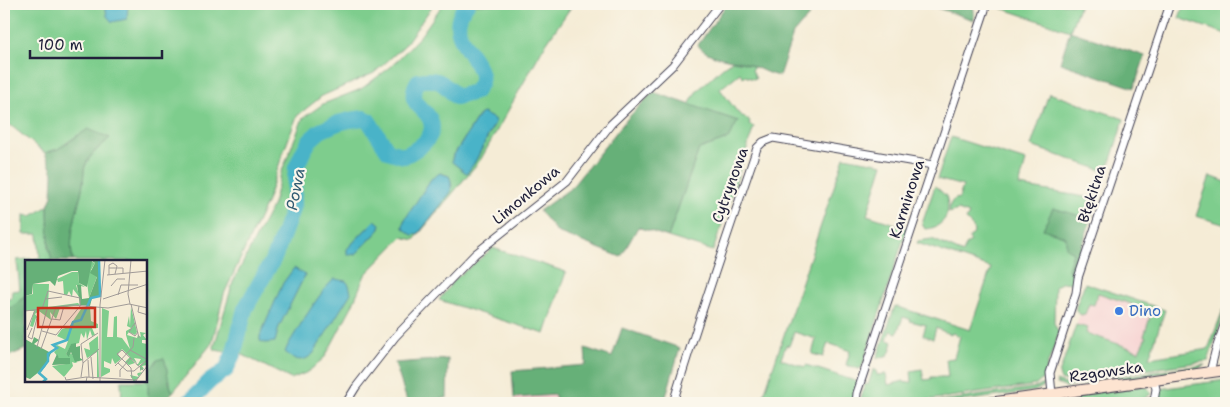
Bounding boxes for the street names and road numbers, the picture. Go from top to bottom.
street label: Cytrynowa [707,144,753,226]
street label: Karminowa [885,156,929,241]
street label: Limonkowa [488,161,564,229]
street label: Błękitna [1073,162,1111,225]
street label: Rzgowska [1068,357,1145,387]

